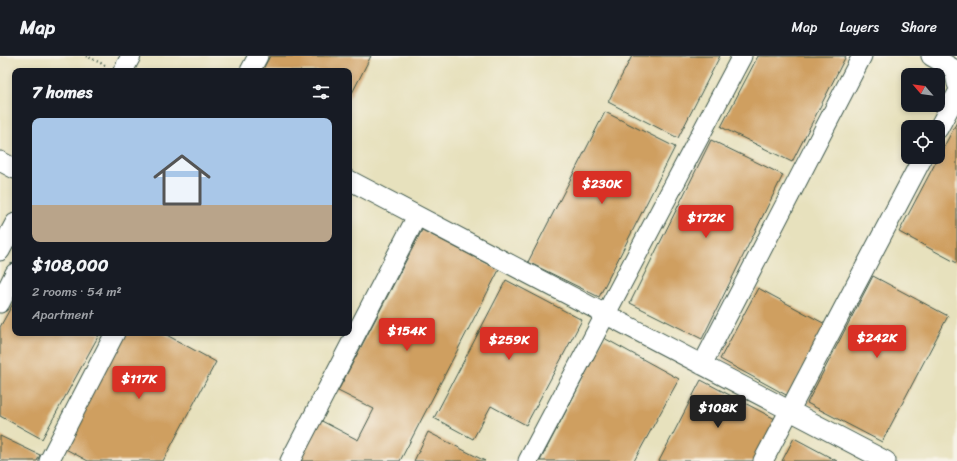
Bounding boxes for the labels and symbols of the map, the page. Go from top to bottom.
north arrow [901,68,945,112]
pin: $230K [574,171,630,205]
pin: $172K [678,205,734,239]
pin: $154K [379,318,435,352]
pin: $242K [849,325,905,359]
pin: $259K [481,327,537,361]
pin: $117K [111,366,167,400]
pin: $108K [690,395,746,429]

